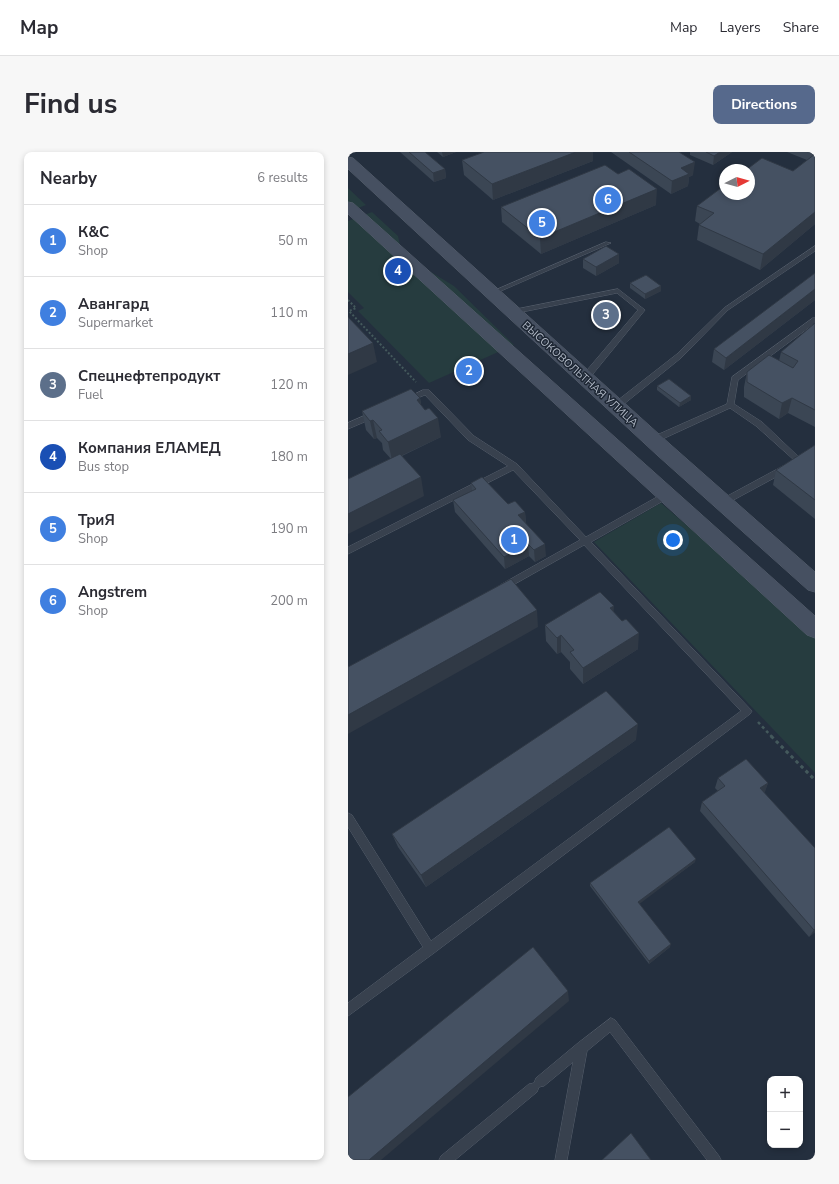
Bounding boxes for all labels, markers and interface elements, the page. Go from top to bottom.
text: Map [20,15,58,41]
text: Map [670,18,697,37]
text: Layers [719,18,761,37]
text: Share [783,18,819,37]
text: Find us [24,85,118,123]
button: Directions [713,85,815,124]
north arrow [719,164,755,200]
text: Nearby [40,167,97,190]
text: 6 results [257,169,308,187]
pin: 6 [595,185,621,215]
pin: 5 [529,208,555,238]
text: К&С [78,222,109,242]
text: 1 [49,232,57,250]
text: 50 m [278,232,308,250]
text: Shop [78,242,108,260]
pin: 4 [385,256,411,286]
text: Авангард [78,294,149,314]
pin: 3 [593,300,619,330]
text: 2 [49,304,57,322]
text: 110 m [270,304,308,322]
text: Supermarket [78,314,153,332]
street label: ВЫСОКОВОЛЬТНАЯ УЛИЦА [519,318,641,430]
pin: 2 [456,356,482,386]
text: Спецнефтепродукт [78,366,220,386]
text: 3 [49,376,57,394]
text: 120 m [270,376,308,394]
text: Fuel [78,386,103,404]
text: Компания ЕЛАМЕД [78,438,221,458]
text: 4 [49,448,57,466]
text: 180 m [270,448,308,466]
text: Bus stop [78,458,129,476]
text: ТриЯ [78,510,115,530]
text: 5 [49,520,57,538]
text: 190 m [270,520,308,538]
pin: 1 [501,525,527,555]
text: Shop [78,530,108,548]
your location [663,530,683,550]
text: Angstrem [78,582,147,602]
text: 6 [49,592,57,610]
text: 200 m [270,592,308,610]
text: Shop [78,602,108,620]
map controls [767,1076,803,1148]
button: + [767,1076,803,1112]
button: − [767,1112,803,1148]

